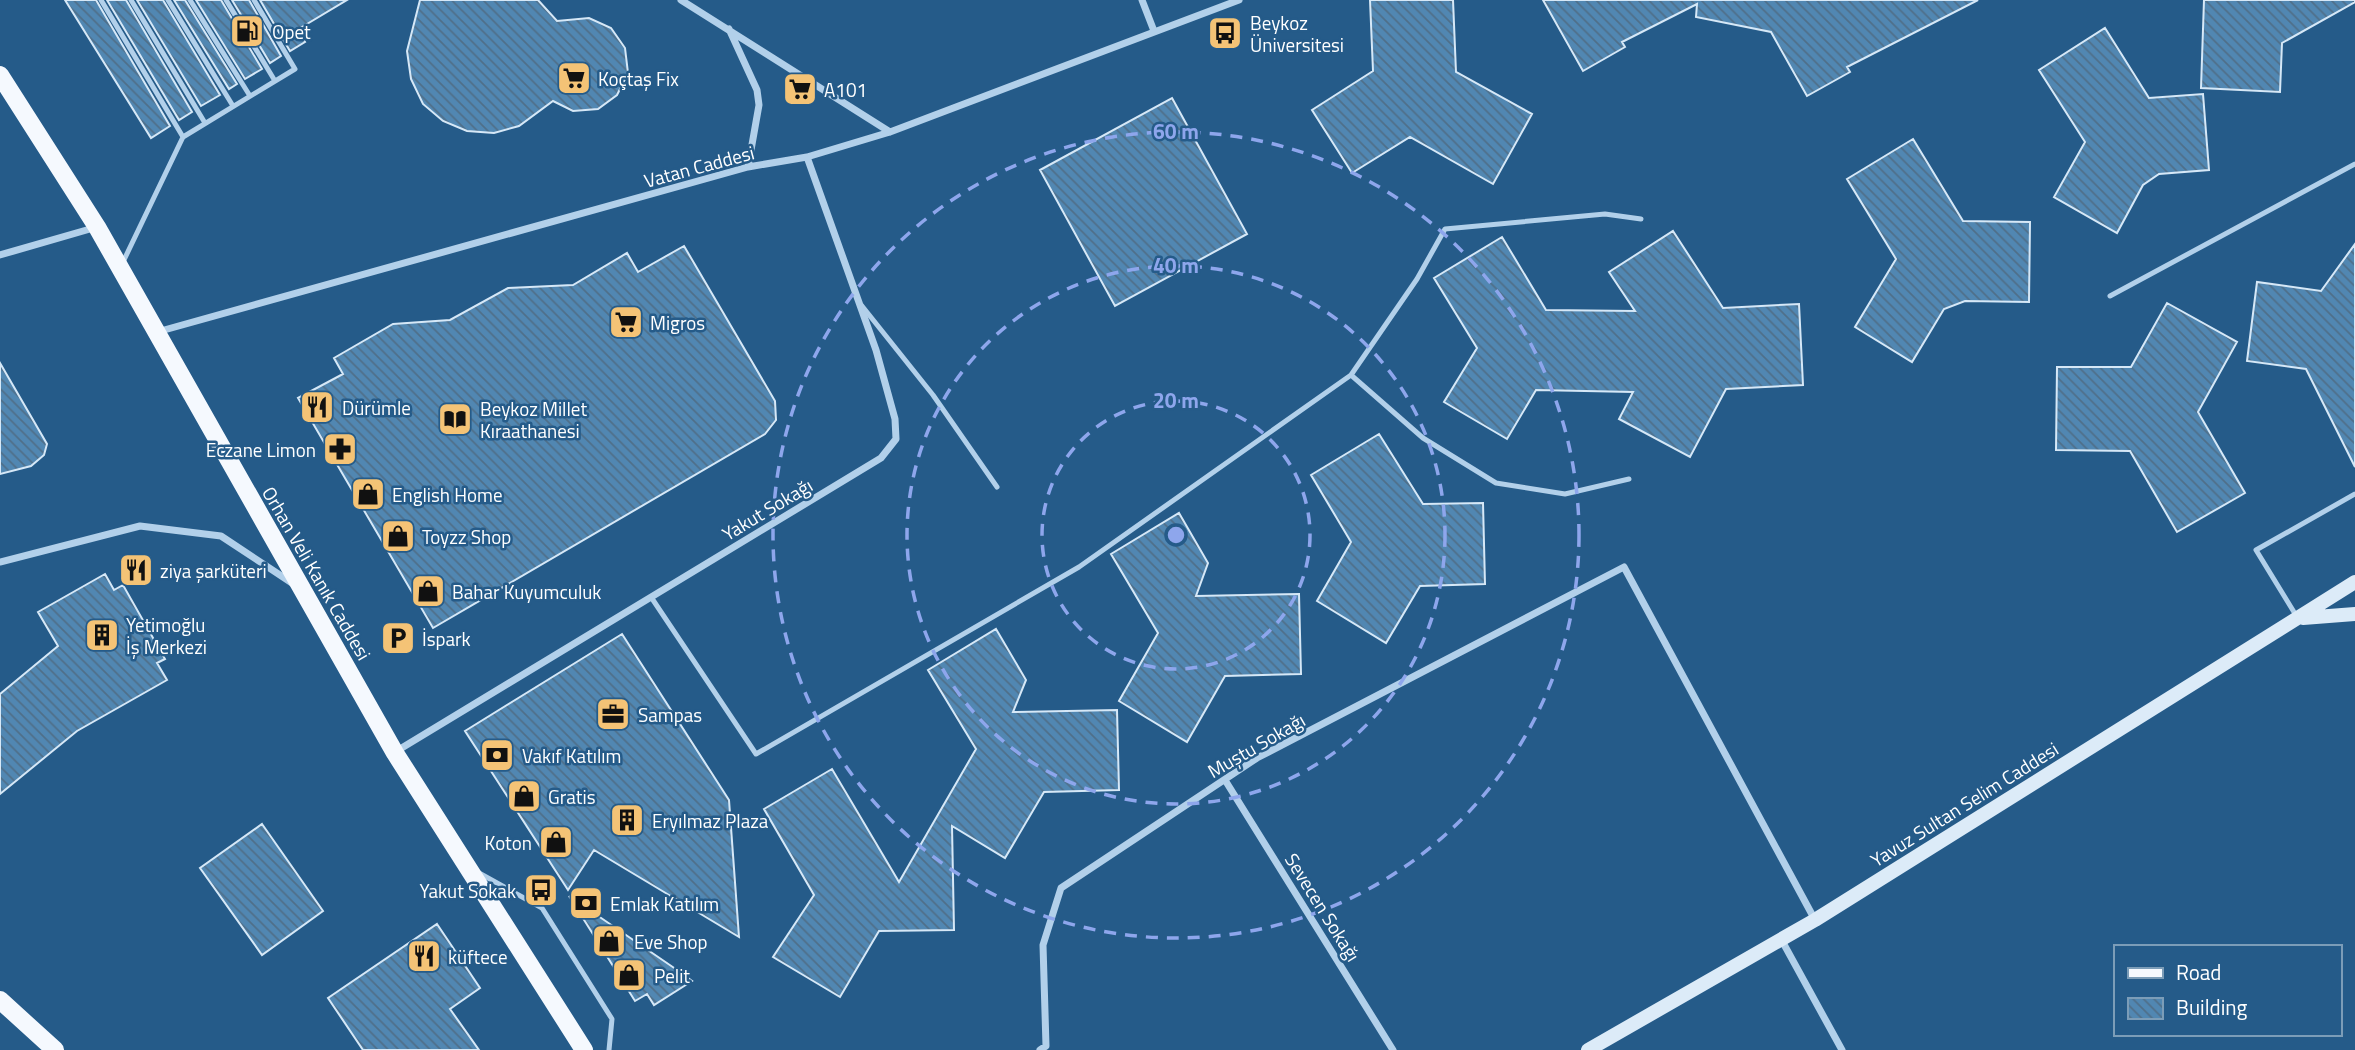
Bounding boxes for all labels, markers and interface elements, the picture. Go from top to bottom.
place label: Beykoz Üniversitesi [1250,8,1344,59]
fuel station icon: Opet [228,12,266,50]
bus stop icon: Beykoz Üniversitesi [1206,14,1244,52]
place label: Opet [272,17,311,46]
supermarket icon: Koçtaş Fix [555,59,593,97]
place label: Koçtaş Fix [598,64,679,93]
supermarket icon: A101 [781,70,819,108]
place label: A101 [824,75,867,104]
text: 60 m [1153,115,1199,147]
street label: Vatan Caddesi [641,137,757,195]
text: 40 m [1153,249,1199,281]
supermarket icon: Migros [607,303,645,341]
place label: Migros [650,308,705,337]
text: 20 m [1153,384,1199,416]
restaurant icon: Dürümle [298,388,336,426]
place label: Dürümle [342,393,411,422]
place label: Beykoz Millet Kıraathanesi [480,394,587,445]
library icon: Beykoz Millet Kıraathanesi [436,400,474,438]
pharmacy icon: Eczane Limon [321,430,359,468]
place label: Eczane Limon [206,435,316,464]
street label: Yakut Sokağı [716,470,818,548]
shop icon: English Home [349,475,387,513]
place label: English Home [392,480,503,509]
street label: Orhan Veli Kanık Caddesi [255,481,379,665]
shop icon: Toyzz Shop [379,517,417,555]
place label: Toyzz Shop [422,522,511,551]
centre of rings [1164,523,1188,547]
restaurant icon: ziya şarküteri [117,551,155,589]
place label: ziya şarküteri [160,556,267,585]
shop icon: Bahar Kuyumculuk [409,572,447,610]
place label: Bahar Kuyumculuk [452,577,601,606]
place label: Yetimoğlu İş Merkezi [126,610,207,661]
building icon: Yetimoğlu İş Merkezi [83,616,121,654]
parking icon: İspark [379,619,417,657]
place label: İspark [422,624,471,653]
office icon: Sampas [594,695,632,733]
place label: Sampas [638,700,702,729]
street label: Muştu Sokağı [1202,705,1310,785]
street label: Yavuz Sultan Selim Caddesi [1864,734,2064,874]
bank icon: Vakıf Katılım [478,736,516,774]
place label: Vakıf Katılım [522,741,621,770]
shop icon: Gratis [505,777,543,815]
place label: Gratis [548,782,596,811]
building icon: Eryılmaz Plaza [608,801,646,839]
place label: Eryılmaz Plaza [652,806,769,835]
shop icon: Koton [537,823,575,861]
place label: Koton [485,828,532,857]
street label: Sevecen Sokağı [1278,847,1368,967]
bus stop icon: Yakut Sokak [522,871,560,909]
place label: Yakut Sokak [419,876,516,905]
bank icon: Emlak Katılım [567,884,605,922]
place label: Emlak Katılım [610,889,719,918]
shop icon: Eve Shop [590,922,628,960]
place label: Eve Shop [634,927,708,956]
restaurant icon: küftece [405,937,443,975]
place label: küftece [448,942,508,971]
legend [2114,945,2341,1036]
shop icon: Pelit [610,956,648,994]
text: Road [2176,956,2221,988]
place label: Pelit [654,961,690,990]
text: Building [2176,991,2248,1023]

